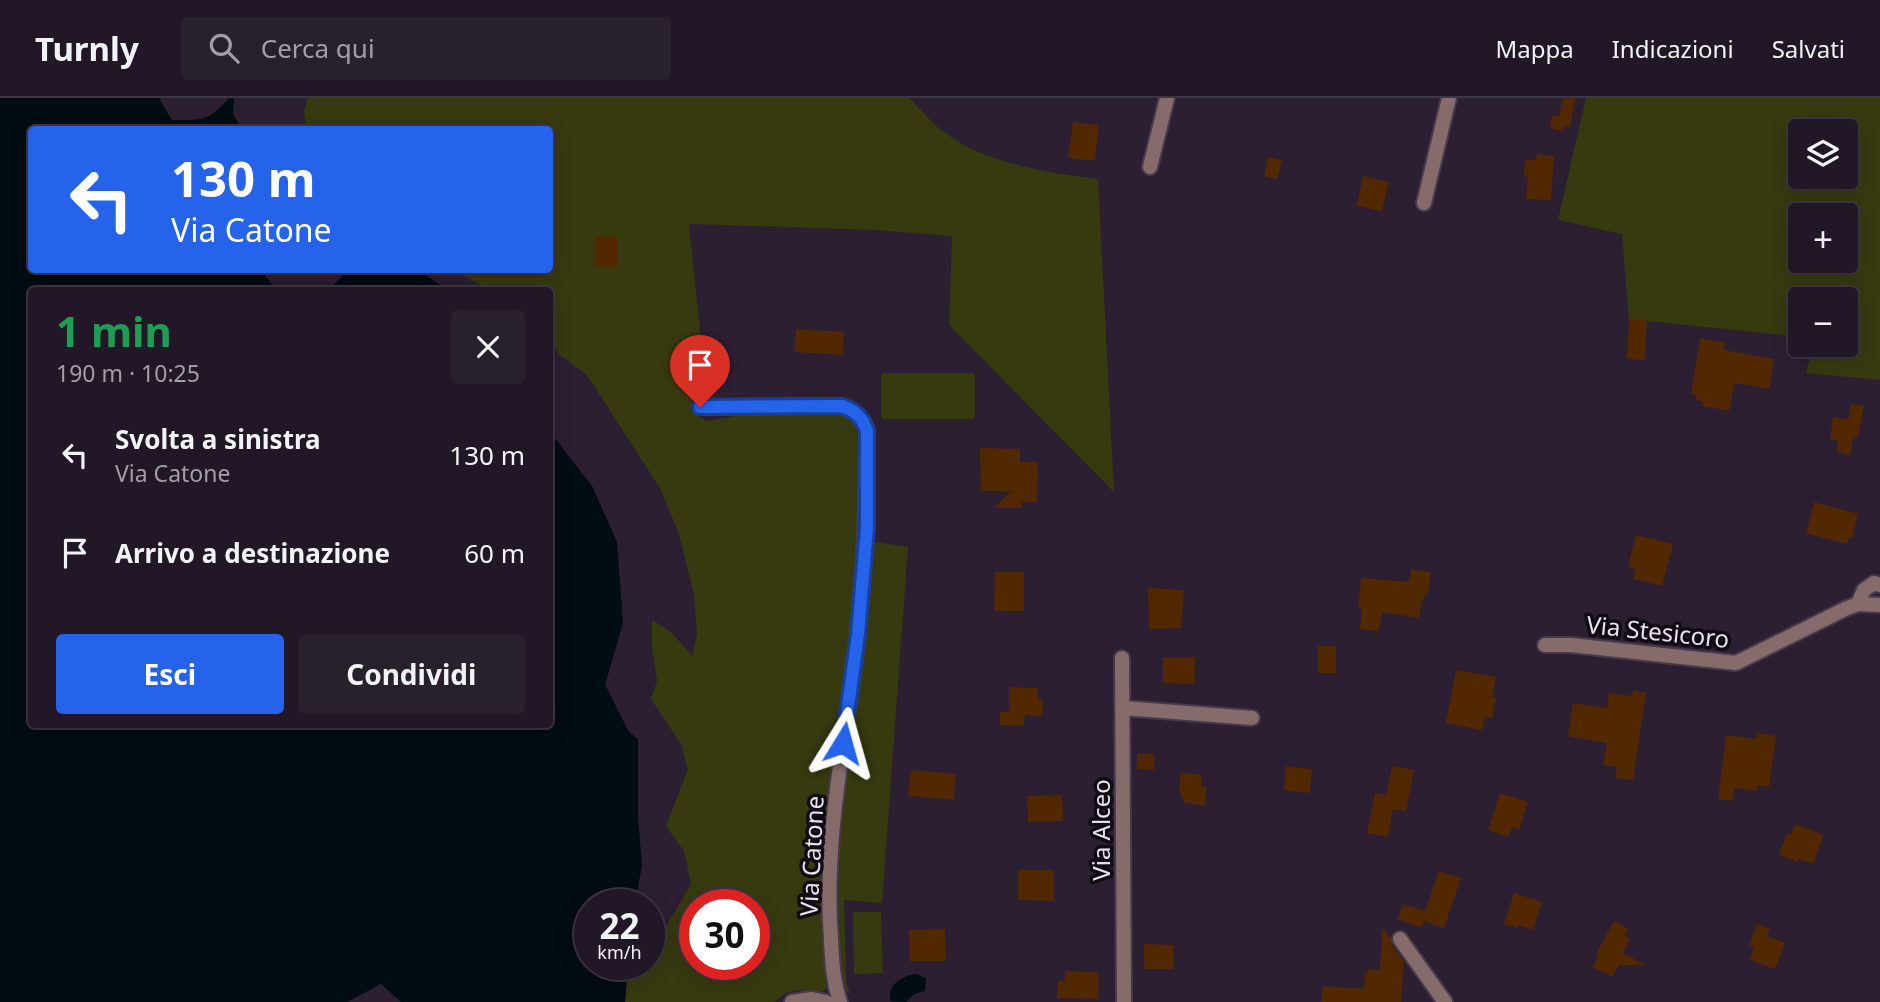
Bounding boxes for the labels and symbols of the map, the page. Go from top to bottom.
pin [670,335,730,407]
street label: Via Stesicoro [1585,607,1731,655]
position arrow [806,706,880,780]
street label: Via Alceo [1084,779,1117,881]
street label: Via Catone [791,795,831,917]
speed limit sign: 30 [679,889,770,980]

